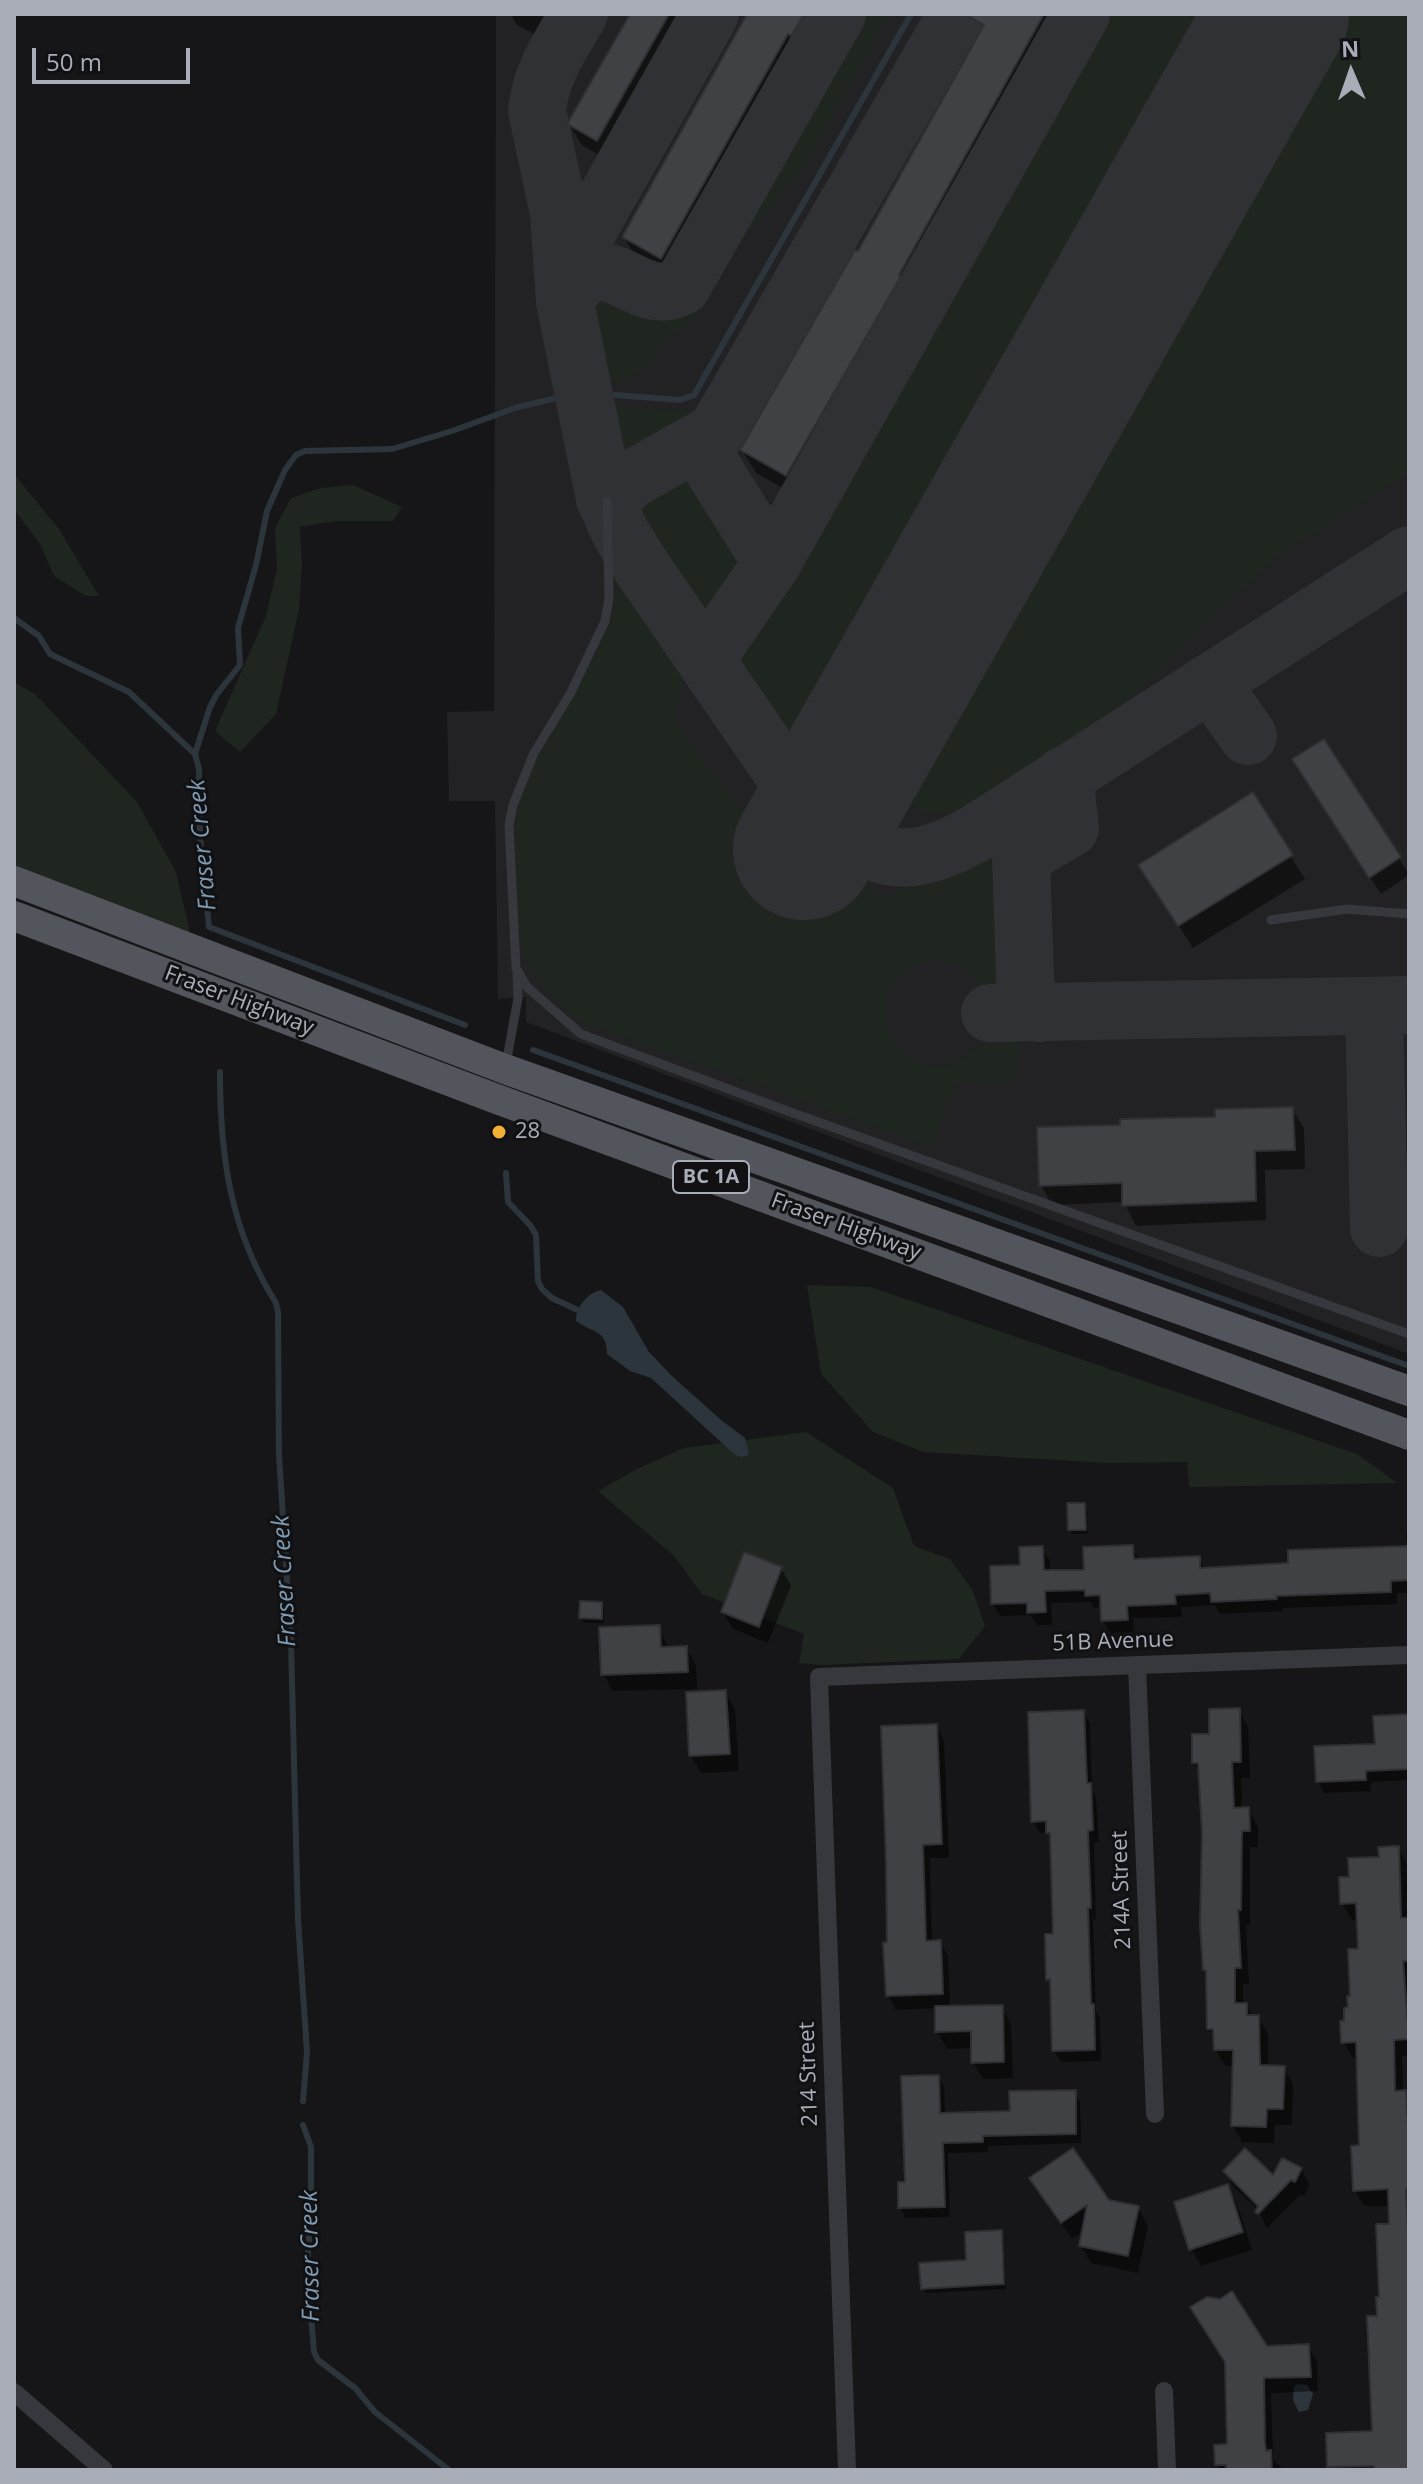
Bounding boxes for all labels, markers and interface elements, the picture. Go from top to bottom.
scale bar [36,32,194,82]
north arrow [1311,32,1391,112]
text: N [1341,33,1360,63]
text: 50 m [46,45,102,78]
water label: Fraser Creek [183,778,223,912]
street label: Fraser Highway [161,960,317,1042]
place label: 28 [515,1119,540,1145]
marker: 28 [490,1123,508,1141]
road number: BC 1A [673,1161,749,1193]
street label: Fraser Highway [767,1188,925,1266]
water label: Fraser Creek [267,1514,303,1648]
street label: 51B Avenue [1052,1627,1174,1657]
street label: 214A Street [1107,1830,1137,1950]
street label: 214 Street [794,2021,824,2127]
water label: Fraser Creek [295,2190,327,2322]

